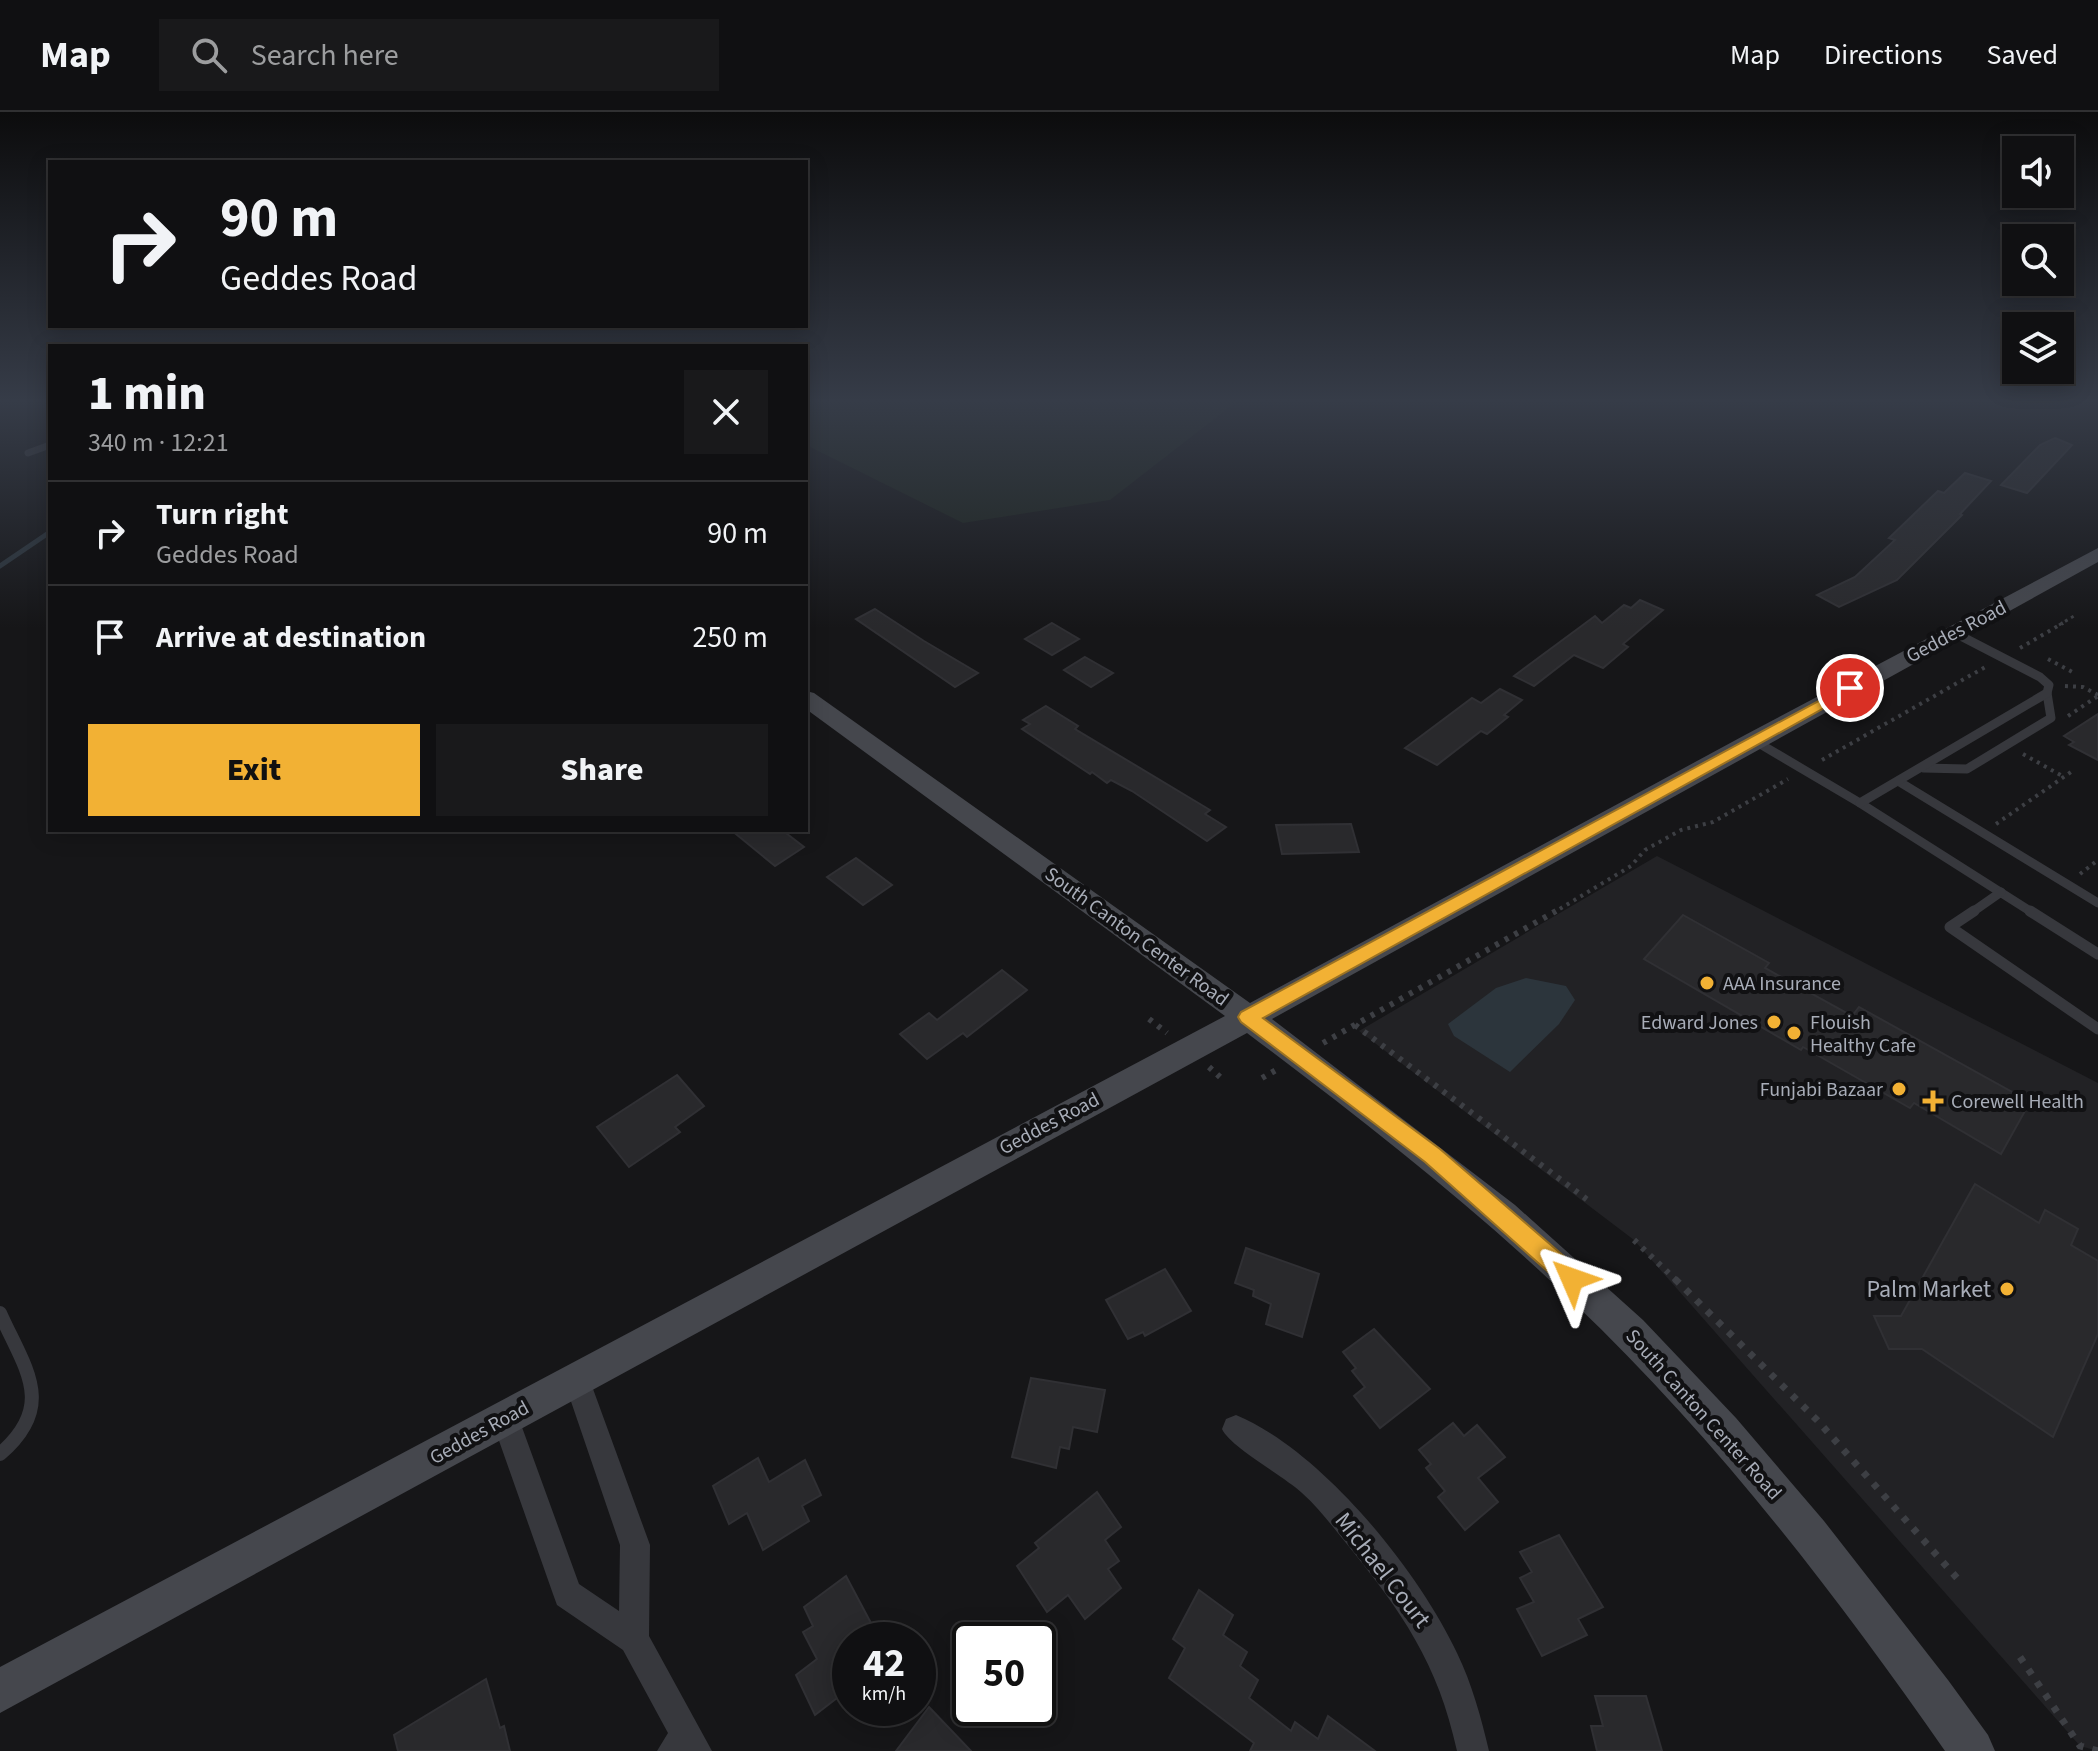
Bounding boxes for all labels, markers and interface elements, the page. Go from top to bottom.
search box [159,19,719,91]
text: Map [40,28,111,82]
icon: search [187,33,231,77]
text: Search here [251,34,399,77]
text: Map [1730,35,1780,75]
text: Directions [1824,35,1943,75]
text: Saved [1987,35,2058,75]
map controls [2002,136,2074,384]
button: sound [2002,136,2074,208]
text: 90 m [220,179,338,258]
icon: right [88,192,192,296]
button: search [2002,224,2074,296]
text: Geddes Road [220,253,417,304]
button: layers [2002,312,2074,384]
text: 1 min [88,360,206,428]
button: close [684,370,768,454]
text: 340 m · 12:21 [88,424,229,461]
text: Turn right [156,493,288,536]
icon: right [88,511,132,555]
text: 90 m [707,512,768,555]
text: Geddes Road [156,536,299,573]
street label: Geddes Road [1901,594,2011,670]
icon: arrive [88,615,132,659]
text: Arrive at destination [156,616,426,659]
text: 250 m [692,616,768,659]
pin [1816,654,1884,722]
icon: arrive [1828,666,1872,710]
button: Exit [88,724,420,816]
button: Share [436,724,768,816]
street label: South Canton Center Road [1039,860,1234,1013]
place label: AAA Insurance [1723,970,1841,998]
marker: AAA Insurance [1698,974,1716,992]
place label: Edward Jones [1641,1009,1758,1037]
place label: Flouish Healthy Cafe [1810,1009,1916,1060]
marker: Edward Jones [1765,1013,1783,1031]
marker: Flouish Healthy Cafe [1785,1024,1803,1042]
place label: Funjabi Bazaar [1760,1076,1883,1104]
marker: Funjabi Bazaar [1890,1080,1908,1098]
street label: Geddes Road [994,1086,1104,1162]
place label: Corewell Health [1951,1088,2084,1116]
marker: Corewell Health [1922,1090,1944,1112]
position arrow [1530,1237,1614,1321]
place label: Palm Market [1866,1272,1991,1307]
marker: Palm Market [1998,1280,2016,1298]
street label: South Canton Center Road [1619,1323,1788,1506]
street label: Geddes Road [425,1394,534,1472]
street label: Michael Court [1326,1505,1439,1636]
speed limit sign: 50 [952,1622,1056,1726]
text: 42 [863,1635,905,1692]
text: km/h [862,1680,906,1708]

